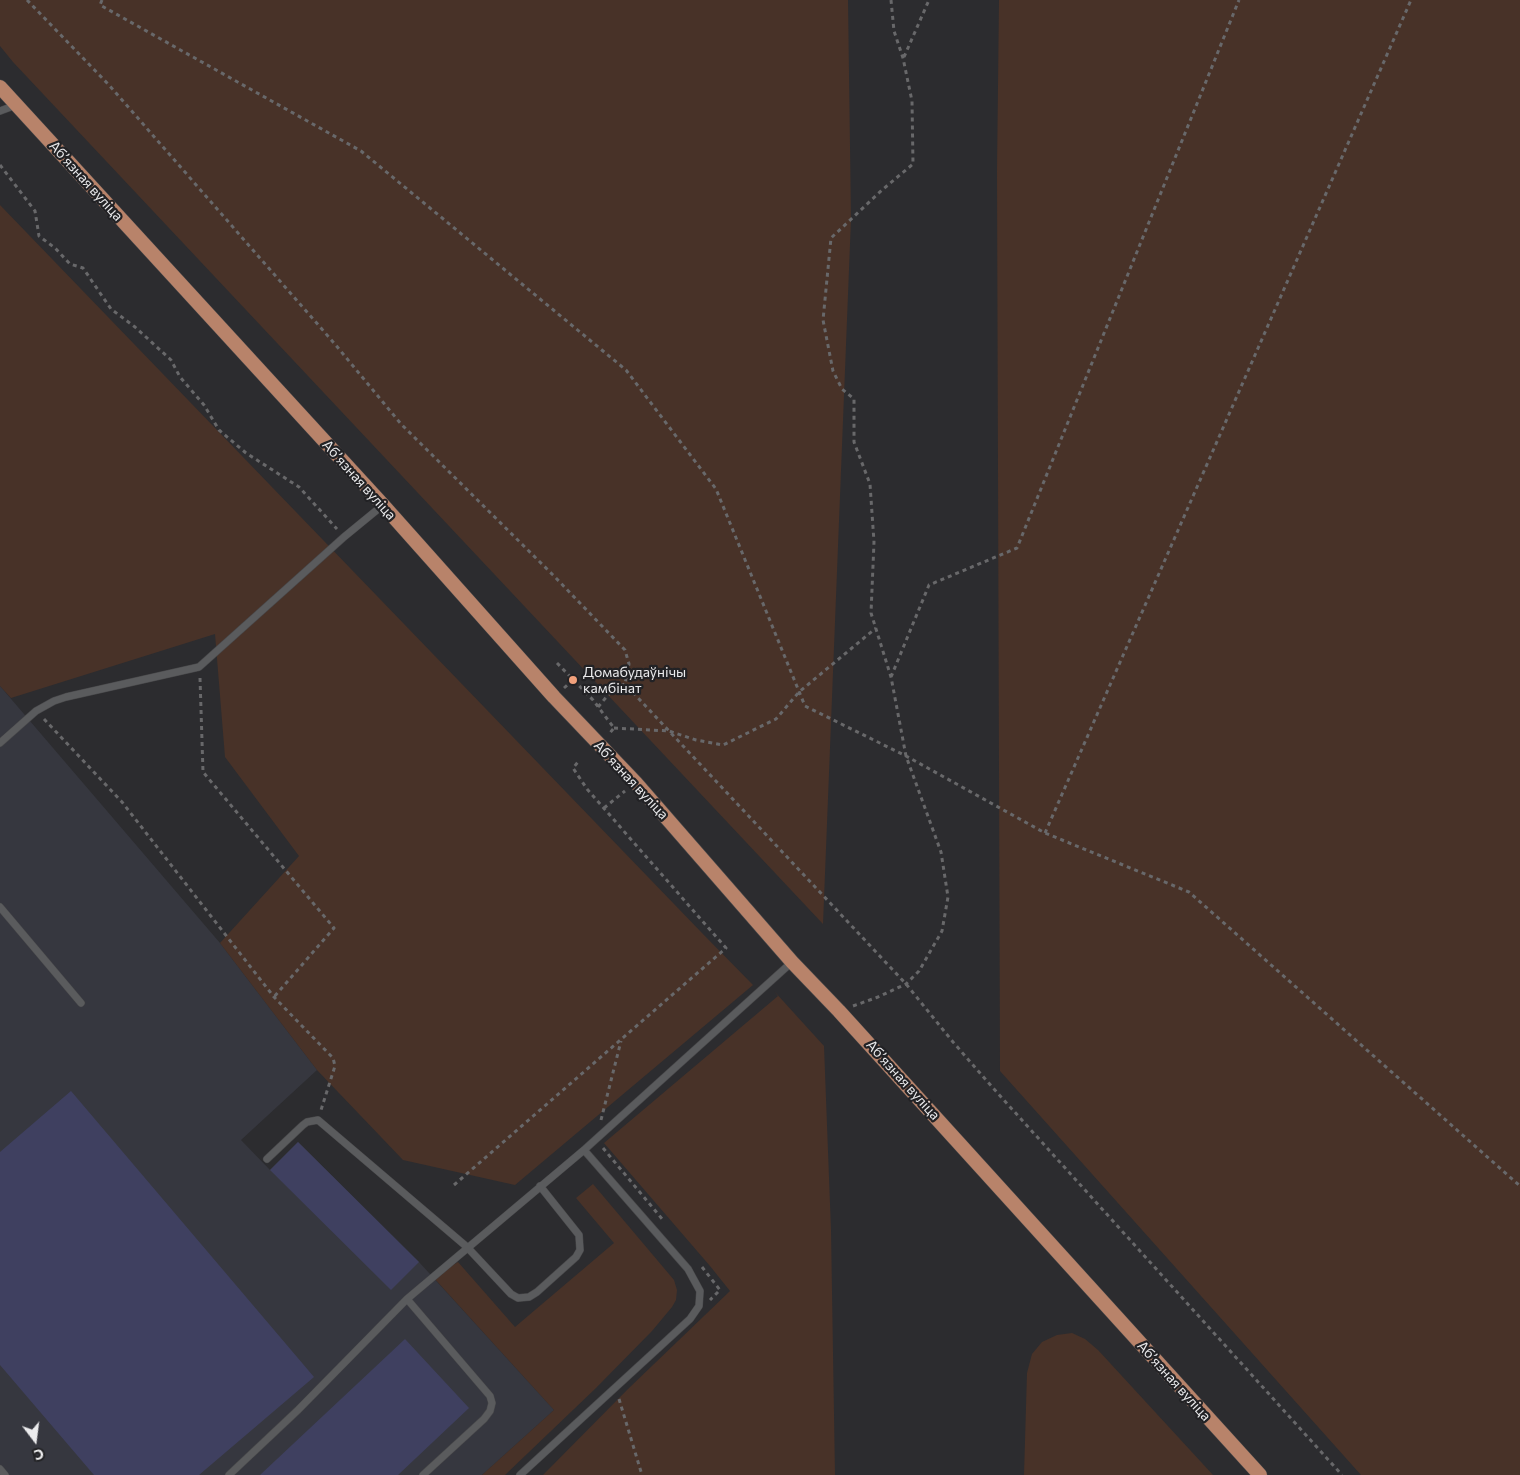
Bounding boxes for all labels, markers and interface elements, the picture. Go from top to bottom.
street label: Абʼязная вуліца [46,138,126,224]
street label: Абʼязная вуліца [319,437,399,523]
place label: Домабудаўнічы камбінат [583,664,686,696]
marker: Домабудаўнічы камбінат [567,674,579,686]
street label: Абʼязная вуліца [590,737,672,823]
street label: Абʼязная вуліца [863,1037,943,1123]
street label: Абʼязная вуліца [1134,1338,1214,1424]
north arrow [10,1415,60,1465]
text: С [32,1446,46,1464]

